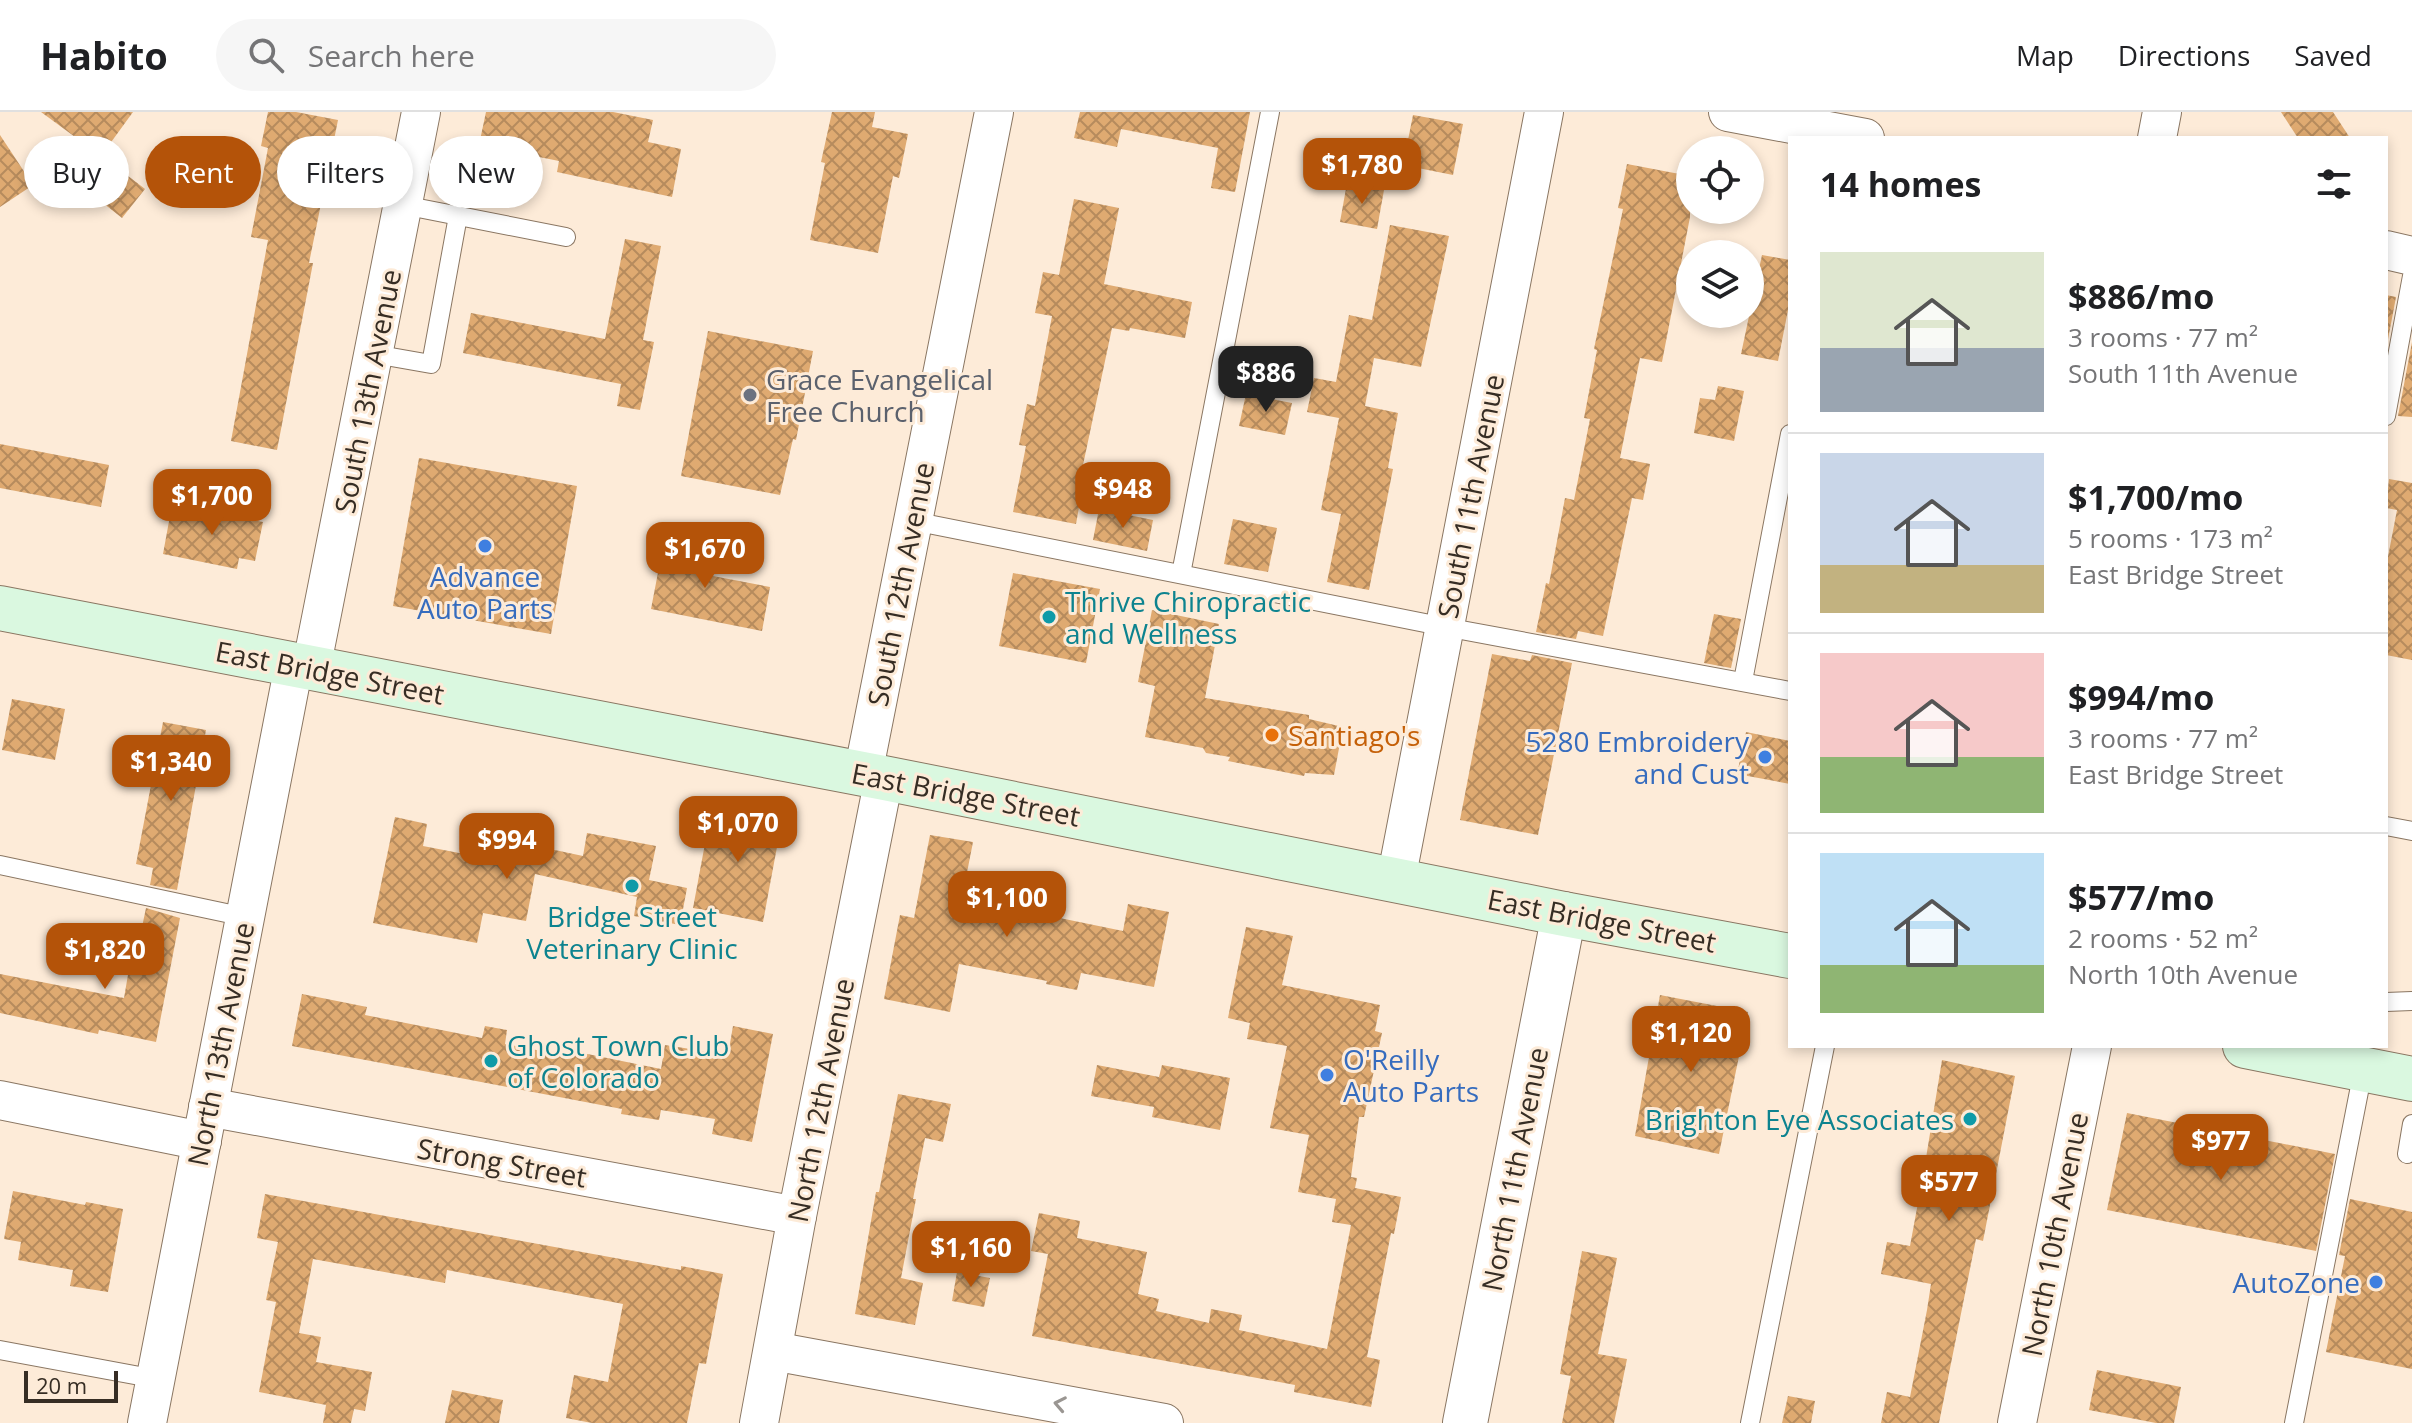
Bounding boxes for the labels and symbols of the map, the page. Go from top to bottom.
pin: $1,780 [1297,138,1427,206]
street label: South 13th Avenue [325,266,409,516]
pin: $886 [1219,346,1313,414]
place label: Grace Evangelical Free Church [766,360,993,430]
street label: South 11th Avenue [1428,371,1512,621]
marker: Grace Evangelical Free Church [741,386,759,404]
street label: South 12th Avenue [858,459,942,709]
pin: $948 [1076,462,1170,530]
pin: $1,700 [147,469,277,537]
pin: $1,670 [640,522,770,590]
marker: Advance Auto Parts [476,537,494,555]
place label: Advance Auto Parts [417,557,553,627]
place label: Thrive Chiropractic and Wellness [1065,582,1311,652]
marker: Thrive Chiropractic and Wellness [1040,608,1058,626]
street label: East Bridge Street [213,631,447,713]
place label: Santiago's [1288,716,1420,754]
place label: 5280 Embroidery and Cust [1525,722,1750,792]
marker: Santiago's [1263,726,1281,744]
pin: $1,340 [106,735,236,803]
marker: 5280 Embroidery and Cust [1756,748,1774,766]
street label: East Bridge Street [849,753,1083,835]
pin: $1,070 [673,796,803,864]
pin: $994 [460,813,554,881]
pin: $1,100 [942,871,1072,939]
marker: Bridge Street Veterinary Clinic [623,877,641,895]
street label: East Bridge Street [1485,879,1719,961]
place label: Bridge Street Veterinary Clinic [526,897,738,967]
street label: North 13th Avenue [178,919,262,1169]
pin: $1,820 [40,923,170,991]
street label: North 12th Avenue [778,975,862,1225]
pin: $1,120 [1626,1006,1756,1074]
place label: Ghost Town Club of Colorado [507,1026,729,1096]
place label: O'Reilly Auto Parts [1343,1040,1479,1110]
street label: North 11th Avenue [1472,1044,1556,1294]
marker: Ghost Town Club of Colorado [482,1052,500,1070]
marker: O'Reilly Auto Parts [1318,1066,1336,1084]
place label: Brighton Eye Associates [1645,1100,1954,1138]
street label: North 10th Avenue [2012,1109,2096,1359]
marker: Brighton Eye Associates [1961,1110,1979,1128]
pin: $977 [2174,1114,2268,1182]
street label: Strong Street [414,1128,590,1196]
pin: $577 [1902,1155,1996,1223]
pin: $1,160 [906,1221,1036,1289]
place label: AutoZone [2233,1263,2360,1301]
marker: AutoZone [2367,1273,2385,1291]
scale bar [24,1367,118,1403]
one-way arrow [1053,1396,1067,1413]

